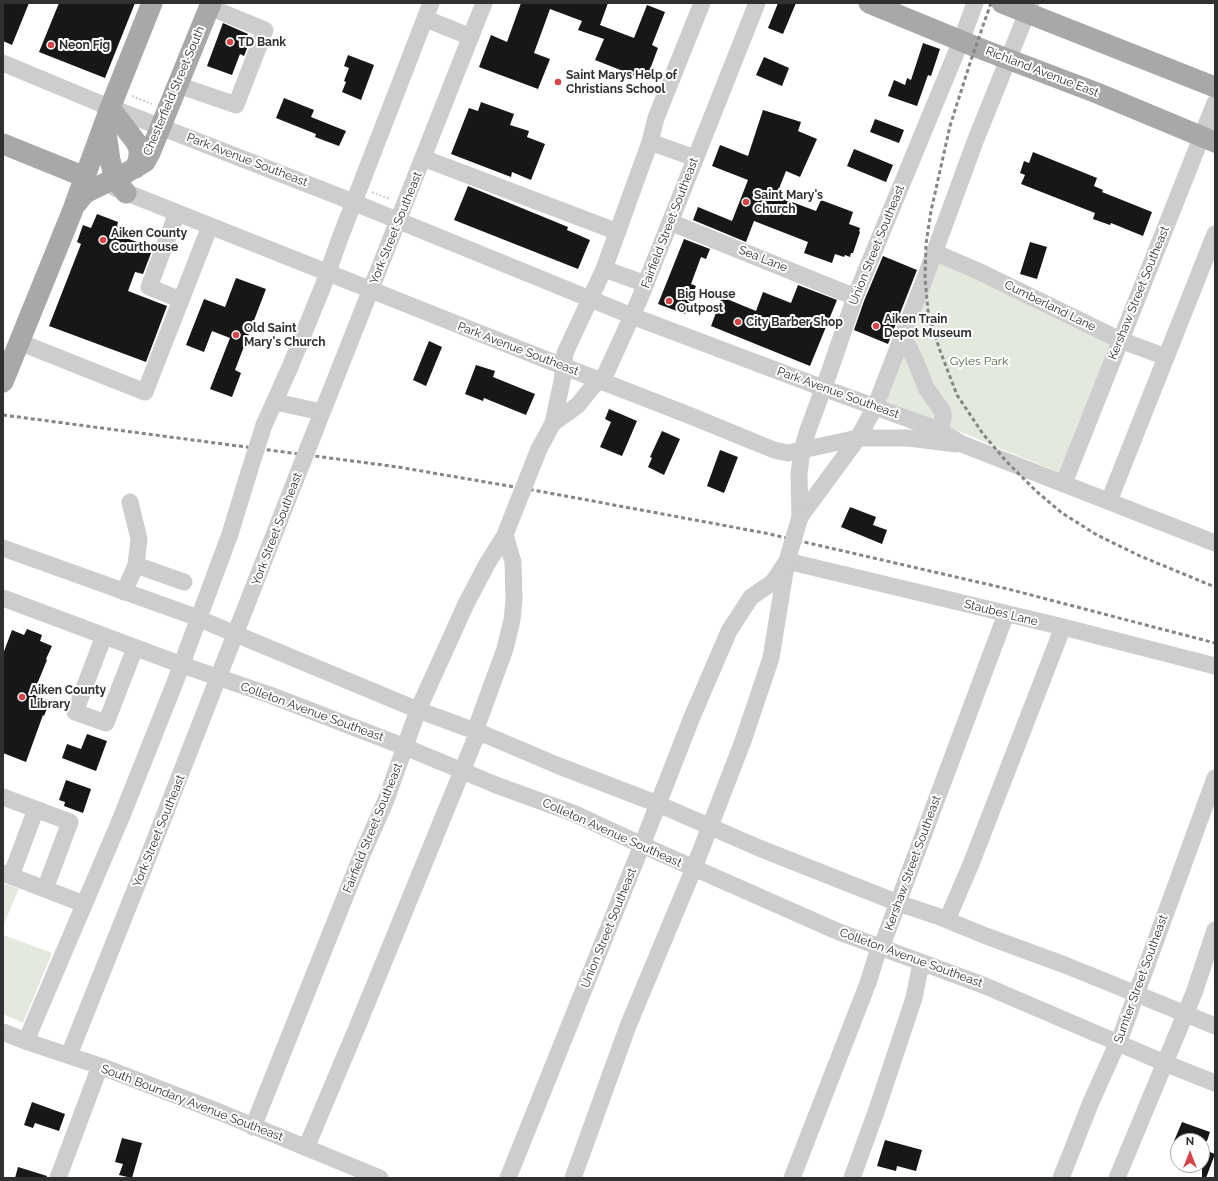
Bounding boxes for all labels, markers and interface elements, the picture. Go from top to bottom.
street label: Chesterfield Street South [140,24,208,158]
place label: TD Bank [238,35,286,49]
marker: TD Bank [225,37,235,47]
place label: Neon Fig [59,38,110,52]
marker: Neon Fig [46,40,56,50]
street label: Richland Avenue East [983,44,1101,100]
place label: Saint Marys Help of Christians School [566,68,677,96]
marker: Saint Marys Help of Christians School [553,77,563,87]
street label: Park Avenue Southeast [184,130,310,190]
street label: Fairfield Street Southeast [638,156,702,290]
street label: York Street Southeast [367,170,425,286]
street label: Union Street Southeast [846,183,908,307]
place label: Saint Mary's Church [754,188,823,216]
marker: Saint Mary's Church [741,197,751,207]
street label: Kershaw Street Southeast [1106,224,1172,362]
place label: Aiken County Courthouse [111,226,187,254]
marker: Aiken County Courthouse [98,235,108,245]
street label: Sea Lane [736,243,790,275]
street label: Cumberland Lane [1002,278,1098,334]
place label: Big House Outpost [677,287,735,315]
marker: Big House Outpost [664,296,674,306]
place label: Aiken Train Depot Museum [884,312,972,340]
place label: City Barber Shop [746,315,843,329]
marker: City Barber Shop [733,317,743,327]
street label: Park Avenue Southeast [455,319,581,379]
place label: Old Saint Mary's Church [244,321,325,349]
marker: Aiken Train Depot Museum [871,321,881,331]
marker: Old Saint Mary's Church [231,330,241,340]
park label: Gyles Park [950,354,1008,368]
street label: Park Avenue Southeast [775,364,901,422]
street label: York Street Southeast [249,471,305,587]
street label: Staubes Lane [963,597,1039,629]
street label: Colleton Avenue Southeast [239,679,385,745]
place label: Aiken County Library [30,683,106,711]
marker: Aiken County Library [17,692,27,702]
street label: Fairfield Street Southeast [340,761,406,895]
street label: York Street Southeast [130,773,188,889]
street label: Kershaw Street Southeast [882,793,944,933]
street label: Colleton Avenue Southeast [540,796,684,870]
street label: Union Street Southeast [578,866,640,990]
street label: Sumter Street Southeast [1111,913,1171,1045]
street label: Colleton Avenue Southeast [838,925,984,991]
street label: South Boundary Avenue Southeast [99,1062,285,1144]
north arrow [1170,1133,1210,1173]
text: N [1186,1135,1194,1148]

